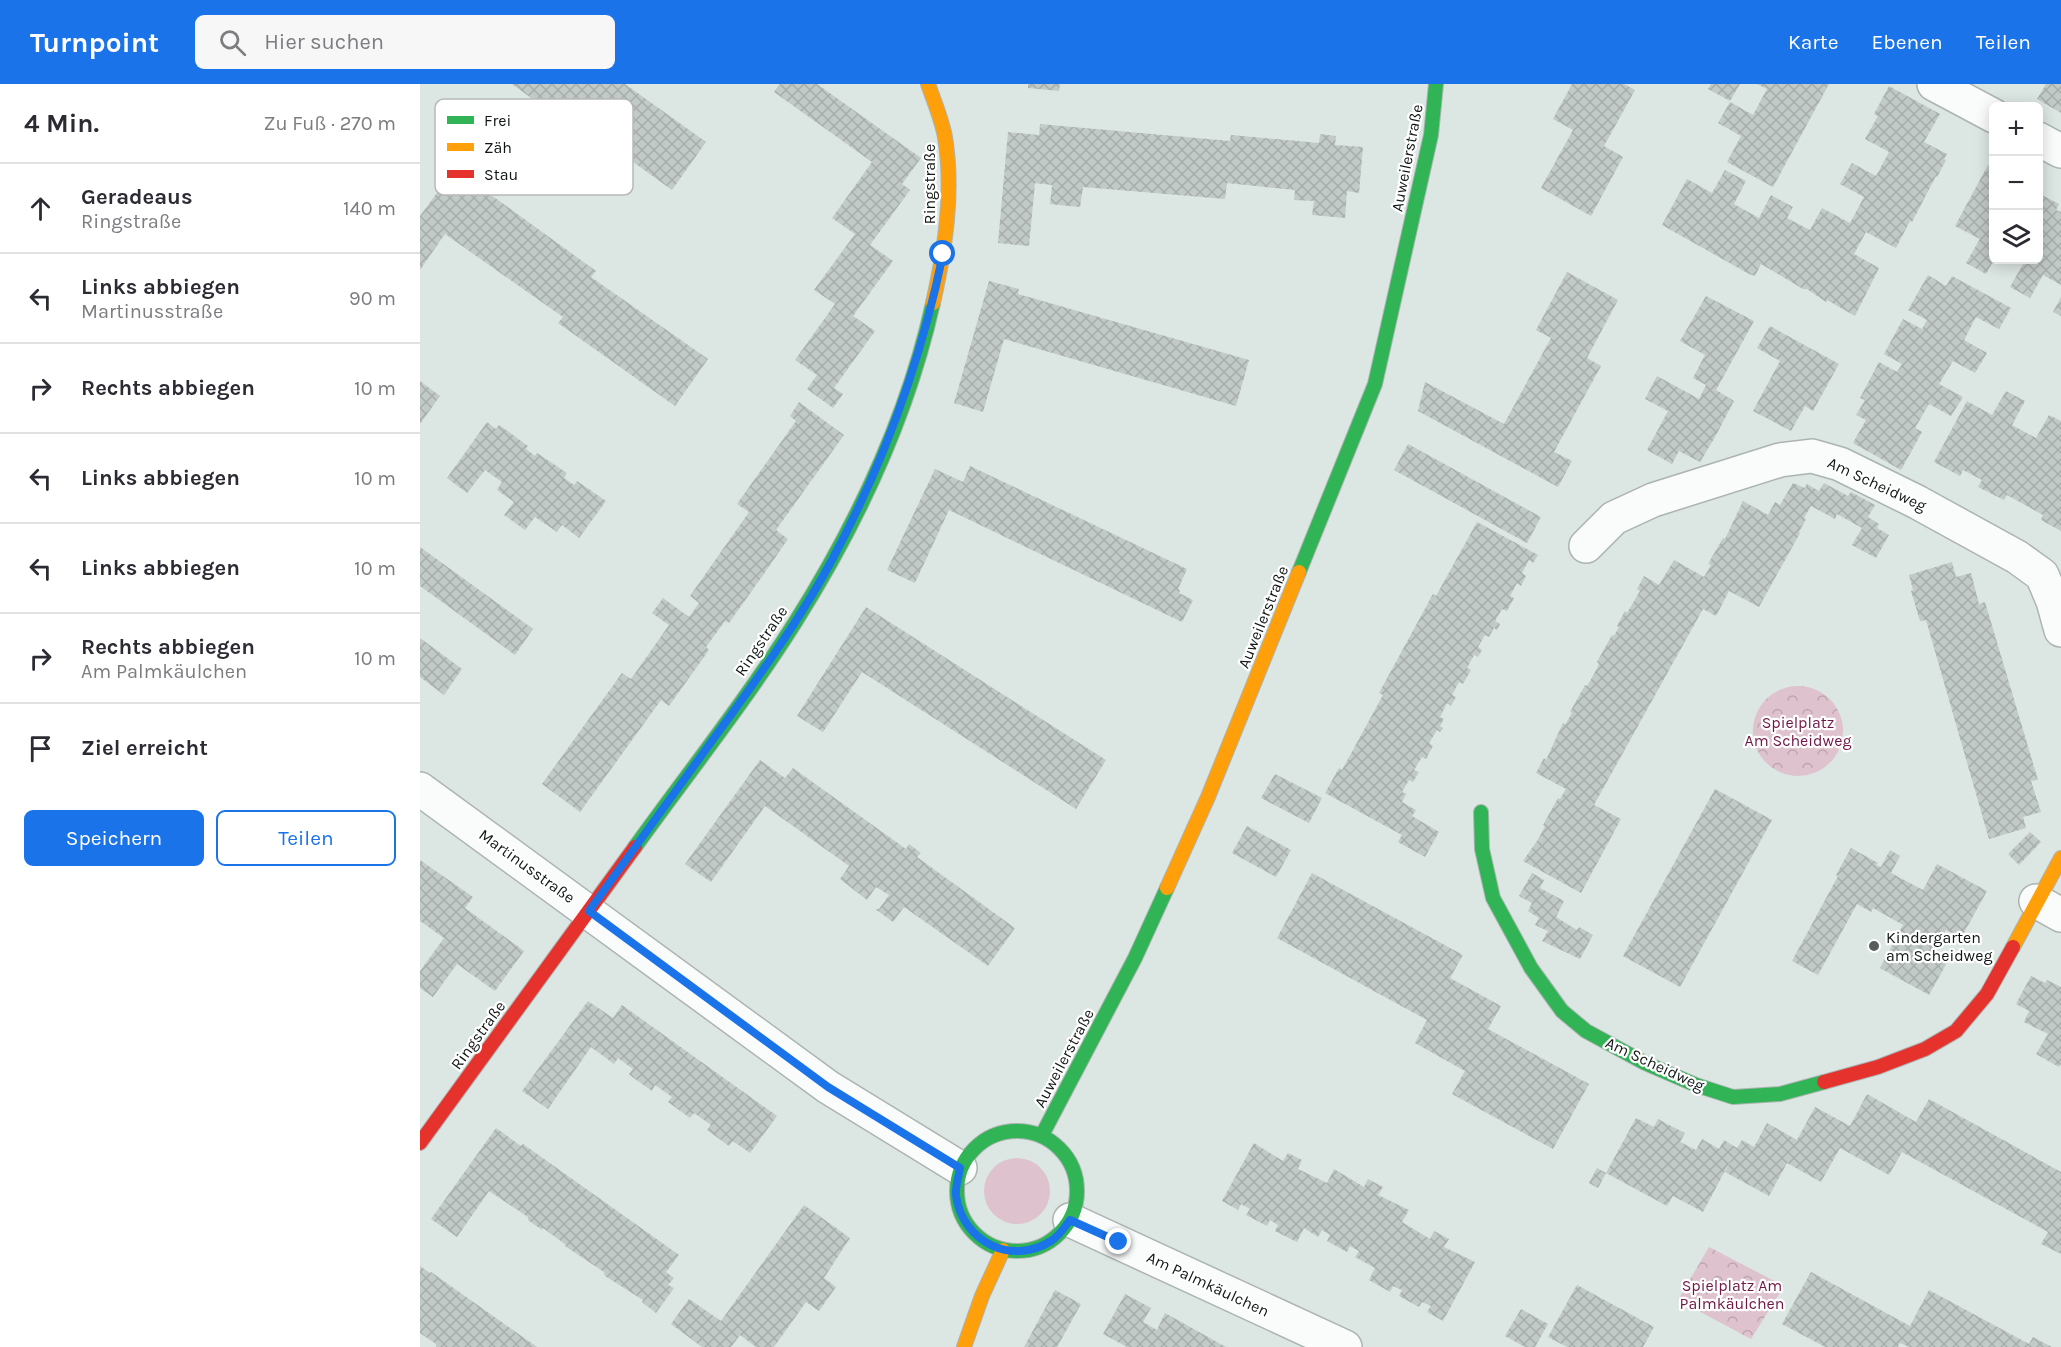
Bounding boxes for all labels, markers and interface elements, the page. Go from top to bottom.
search box [195,15,615,69]
text: Turnpoint [30,26,159,59]
icon: search [216,26,249,59]
text: Hier suchen [264,29,384,55]
text: Karte [1788,30,1839,54]
text: Ebenen [1872,30,1943,54]
text: Teilen [1976,30,2031,54]
legend [435,99,633,195]
map controls [1989,102,2043,264]
button: + [1989,102,2043,156]
street label: Auweilerstraße [1387,103,1427,213]
text: 4 Min. [24,108,99,139]
text: Frei [484,111,511,130]
text: Zu Fuß · 270 m [264,112,396,135]
text: Zäh [484,138,512,157]
street label: Ringstraße [920,144,939,224]
button: − [1989,156,2043,210]
text: Stau [484,165,518,184]
text: Geradeaus [81,184,193,210]
icon: ahead [24,192,57,225]
text: 140 m [343,197,396,220]
text: Ringstraße [81,210,181,233]
button: layers [1989,210,2043,264]
route start [929,240,955,266]
text: Links abbiegen [81,274,240,300]
icon: left [24,282,57,315]
text: 90 m [349,287,396,310]
text: Martinusstraße [81,300,223,323]
icon: right [24,372,57,405]
text: Rechts abbiegen [81,375,255,401]
text: 10 m [354,377,396,400]
street label: Am Scheidweg [1825,453,1929,515]
icon: left [24,462,57,495]
text: Links abbiegen [81,465,240,491]
text: 10 m [354,467,396,490]
icon: left [24,552,57,585]
text: Links abbiegen [81,555,240,581]
text: 10 m [354,557,396,580]
street label: Auweilerstraße [1234,563,1292,671]
street label: Ringstraße [731,602,791,680]
text: Rechts abbiegen [81,634,255,660]
icon: right [24,642,57,675]
text: 10 m [354,647,396,670]
text: Am Palmkäulchen [81,660,247,683]
park label: Spielplatz Am Scheidweg [1745,713,1851,750]
icon: arrive [24,732,57,765]
text: Ziel erreicht [81,735,208,761]
button: Speichern [24,810,204,866]
button: Teilen [216,810,396,866]
street label: Martinusstraße [475,825,579,907]
place label: Kindergarten am Scheidweg [1886,928,1992,965]
marker: Kindergarten am Scheidweg [1867,939,1881,953]
street label: Ringstraße [447,997,509,1073]
street label: Auweilerstraße [1030,1005,1098,1111]
street label: Am Scheidweg [1603,1033,1707,1095]
route end [1105,1228,1131,1254]
street label: Am Palmkäulchen [1144,1247,1272,1321]
park label: Spielplatz Am Palmkäulchen [1680,1276,1784,1313]

